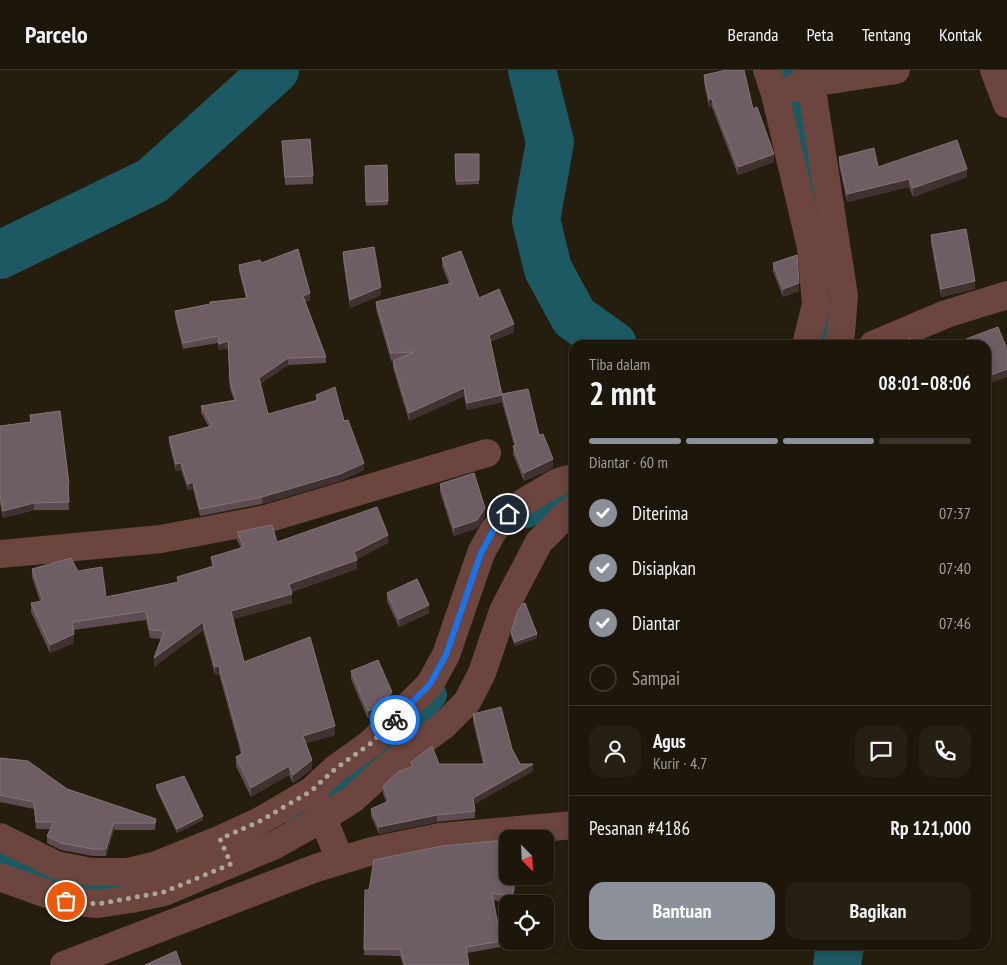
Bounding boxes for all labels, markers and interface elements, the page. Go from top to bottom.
text: Parcelo [25,19,88,50]
text: Beranda [728,23,778,46]
text: Peta [806,23,834,46]
text: Tentang [862,23,911,46]
text: Kontak [939,23,982,46]
text: Tiba dalam [589,354,650,374]
text: 08:01–08:06 [878,371,971,395]
text: 2 mnt [589,372,656,414]
text: Diantar · 60 m [589,452,668,472]
pin [487,493,529,535]
icon: check [589,499,617,527]
icon: home [494,500,522,528]
text: Diterima [632,501,688,525]
text: 07:37 [939,503,971,523]
icon: check [589,554,617,582]
text: Disiapkan [632,556,696,580]
text: 07:40 [939,558,971,578]
icon: check [589,609,617,637]
text: Diantar [632,611,680,635]
text: 07:46 [939,613,971,633]
text: Sampai [632,666,680,690]
courier [370,695,420,745]
icon: bike [381,706,409,734]
button: person [589,725,641,777]
button: chat [855,725,907,777]
button: phone [919,725,971,777]
text: Agus [653,729,686,753]
text: Kurir · 4.7 [653,753,707,773]
text: Pesanan #4186 [589,816,690,840]
text: Rp 121,000 [890,816,971,840]
north arrow [499,830,554,885]
map controls [499,830,554,950]
pin [45,880,87,922]
button: Bantuan [589,882,775,940]
button: Bagikan [785,882,971,940]
icon: bag [52,887,80,915]
button: locate [499,895,554,950]

